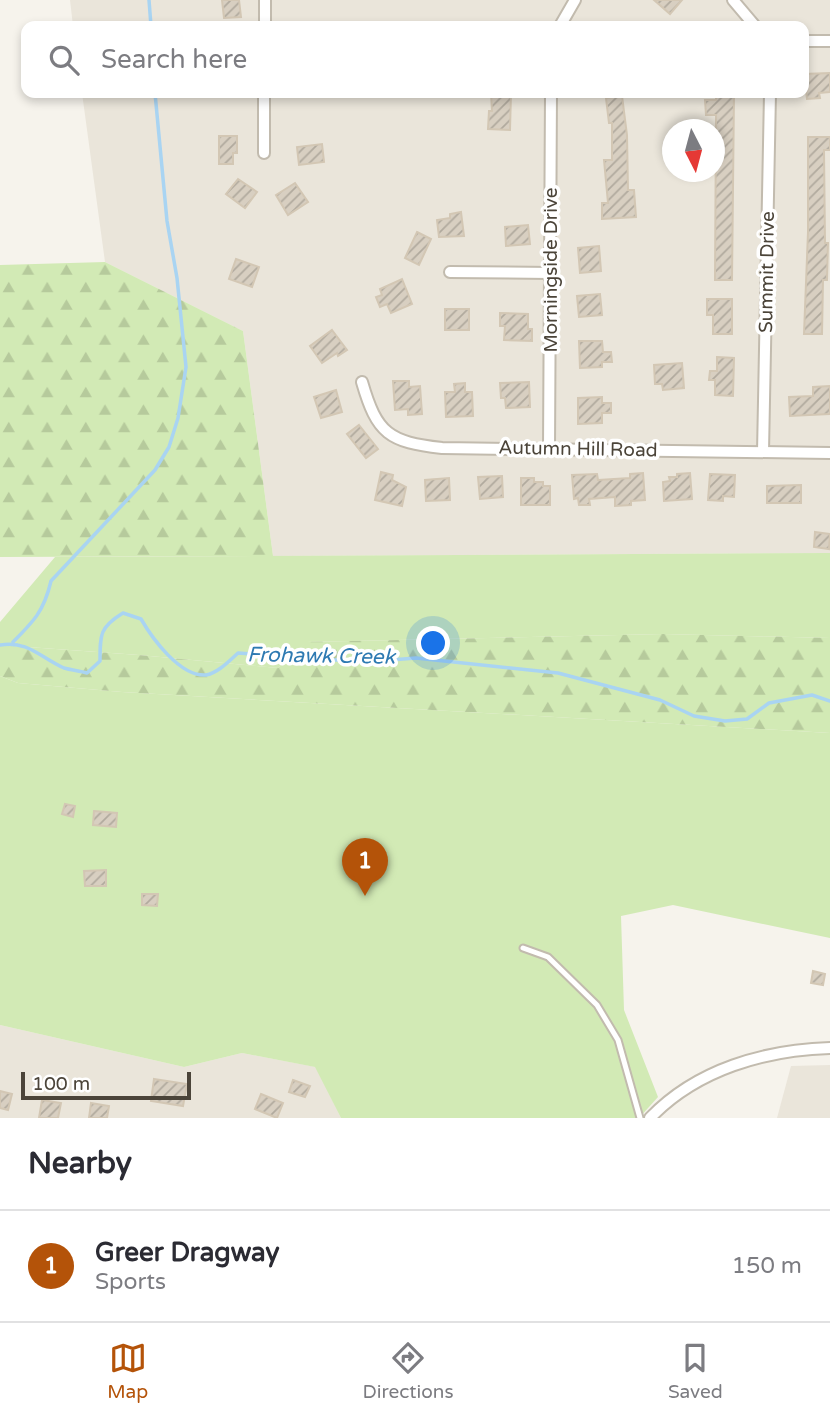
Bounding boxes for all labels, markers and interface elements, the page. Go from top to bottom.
search box [21,21,809,98]
icon: search [45,41,83,79]
text: Search here [101,44,247,75]
north arrow [662,119,725,182]
street label: Morningside Drive [540,187,562,353]
street label: Summit Drive [755,211,779,333]
street label: Autumn Hill Road [498,437,658,461]
your location [416,626,450,660]
water label: Frohawk Creek [247,642,397,670]
pin: 1 [342,838,388,896]
scale bar [21,1069,191,1101]
text: 100 m [32,1073,90,1095]
text: Nearby [28,1145,132,1182]
text: Greer Dragway [95,1237,279,1268]
text: 1 [44,1252,58,1280]
text: 150 m [732,1252,802,1280]
text: Sports [95,1268,166,1296]
tab: Map [107,1339,148,1403]
tab: Directions [363,1339,454,1403]
tab: Saved [668,1339,723,1403]

